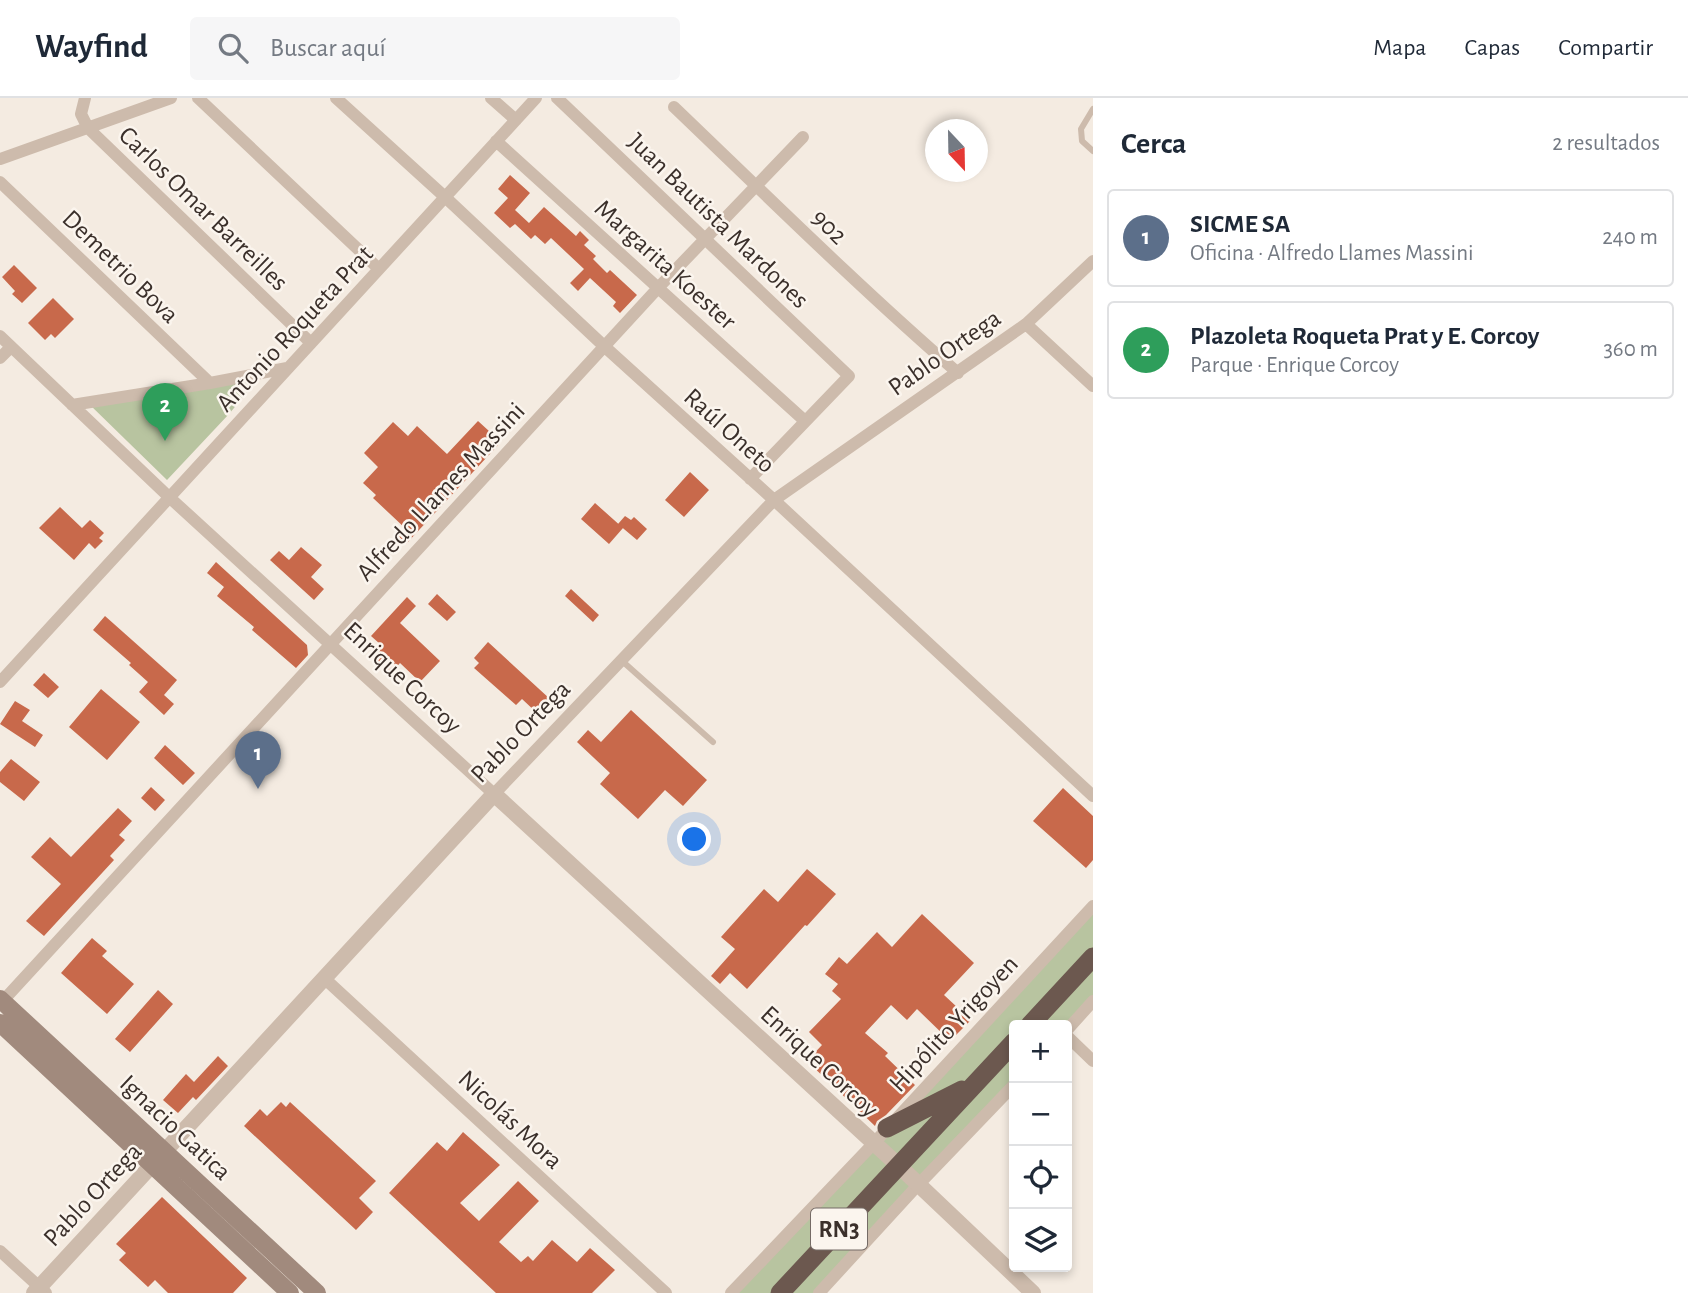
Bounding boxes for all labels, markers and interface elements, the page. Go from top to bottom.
search box [190,17,680,80]
icon: search [214,29,252,67]
text: Wayfind [35,31,148,64]
text: Buscar aquí [270,35,386,61]
text: Mapa [1373,36,1426,60]
text: Capas [1464,36,1520,60]
text: Compartir [1558,36,1653,60]
north arrow [925,119,988,182]
street label: Carlos Omar Barreilles [114,122,293,296]
street label: Juan Bautista Mardones [623,128,814,313]
text: Cerca [1121,129,1186,159]
text: 2 resultados [1552,132,1660,155]
street label: Margarita Koester [590,195,741,335]
street label: 902 [807,204,852,249]
street label: Demetrio Bova [57,205,183,328]
text: SICME SA [1190,211,1290,237]
text: 1 [1142,226,1150,249]
text: 240 m [1602,226,1658,249]
street label: Antonio Roqueta Prat [211,241,378,417]
text: Oficina · Alfredo Llames Massini [1190,242,1474,265]
street label: Pablo Ortega [884,305,1006,401]
text: Plazoleta Roqueta Prat y E. Corcoy [1190,323,1539,349]
text: 2 [1141,338,1151,361]
text: 360 m [1603,338,1658,361]
text: Parque · Enrique Corcoy [1190,354,1399,377]
pin: 2 [142,383,188,441]
street label: Raúl Oneto [679,383,780,478]
street label: Alfredo Llames Massini [352,397,530,586]
street label: Enrique Corcoy [338,617,466,738]
street label: Pablo Ortega [466,676,575,788]
pin: 1 [235,731,281,789]
your location [677,822,711,856]
street label: Hipólito Yrigoyen [884,951,1023,1097]
street label: Enrique Corcoy [755,1001,883,1122]
map controls [1009,1020,1072,1272]
button: + [1009,1020,1072,1083]
street label: Nicolás Mora [453,1065,567,1174]
street label: Ignacio Gatica [115,1070,236,1185]
button: − [1009,1083,1072,1146]
street label: Pablo Ortega [39,1138,147,1251]
button: locate [1009,1146,1072,1209]
road number: RN3 [811,1209,867,1250]
button: layers [1009,1209,1072,1272]

